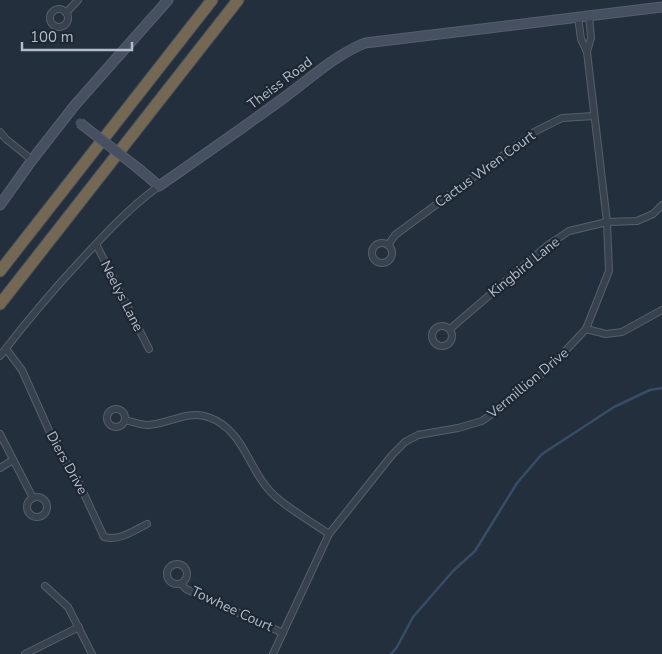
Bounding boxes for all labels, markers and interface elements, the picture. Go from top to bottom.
scale bar [22,20,132,52]
text: 100 m [30,27,74,47]
street label: Theiss Road [244,52,316,114]
street label: Cactus Wren Court [431,126,539,212]
street label: Kingbird Lane [484,232,564,302]
street label: Neelys Lane [96,257,148,335]
street label: Vermillion Drive [483,343,573,423]
street label: Diers Drive [42,428,92,498]
street label: Towhee Court [188,582,276,636]

